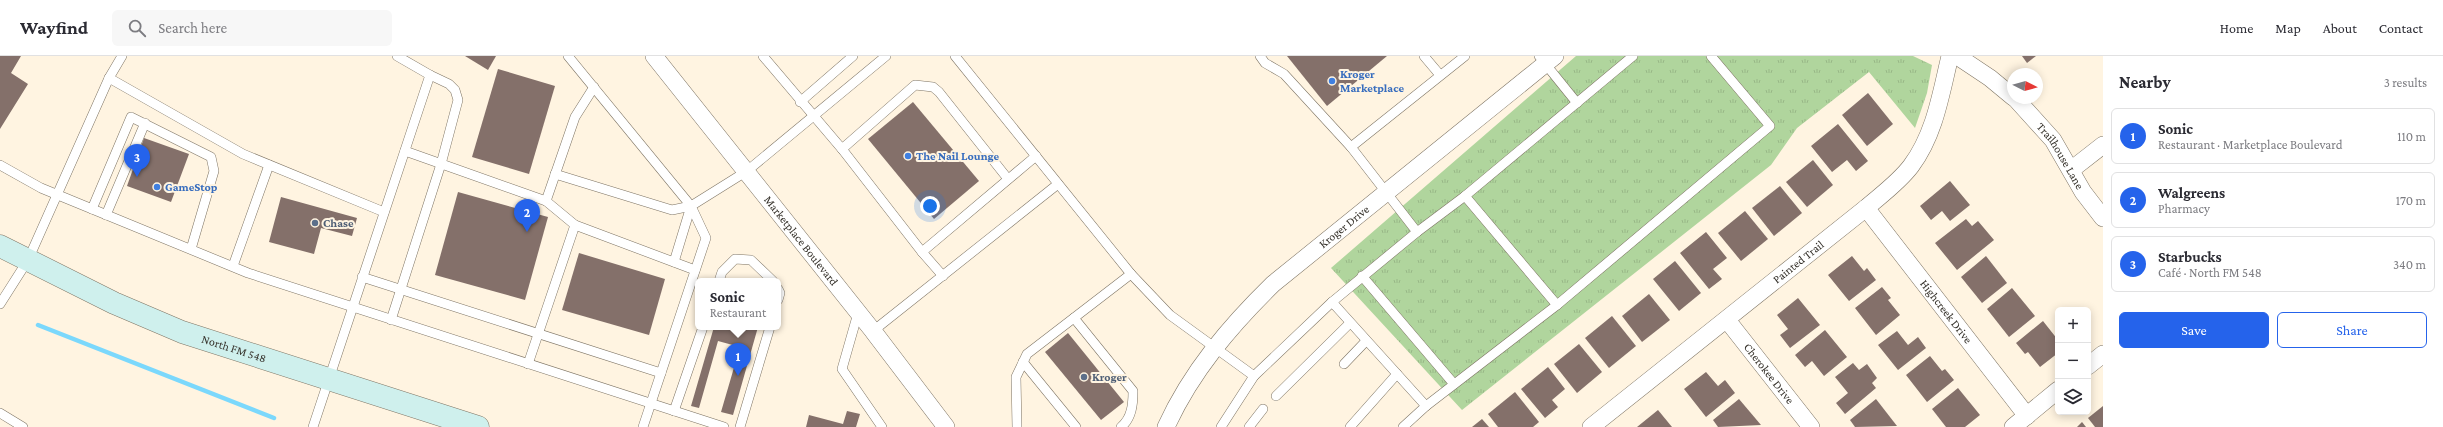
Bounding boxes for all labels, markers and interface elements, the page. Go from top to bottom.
search box [112,10,392,46]
text: Wayfind [20,17,88,38]
icon: search [126,17,148,39]
text: Search here [158,20,227,36]
text: Home [2220,20,2253,36]
text: Map [2275,20,2301,36]
text: About [2323,20,2357,36]
text: Contact [2379,20,2423,36]
place label: Kroger Marketplace [1340,67,1405,95]
north arrow [2007,68,2043,104]
text: Nearby [2119,73,2171,92]
text: 3 results [2384,75,2427,90]
marker: Kroger Marketplace [1327,76,1337,86]
street label: Trailhouse Lane [2034,120,2087,192]
text: Sonic [2158,121,2193,137]
text: 1 [2131,129,2135,144]
text: 110 m [2397,129,2426,144]
text: Restaurant · Marketplace Boulevard [2158,137,2343,152]
pin: 3 [124,144,150,177]
place label: The Nail Lounge [916,149,1000,163]
marker: The Nail Lounge [903,151,913,161]
place label: GameStop [165,180,218,194]
marker: GameStop [152,182,162,192]
text: Walgreens [2158,185,2225,201]
street label: Marketplace Boulevard [761,193,841,289]
text: 2 [2130,193,2136,208]
text: 170 m [2396,193,2426,208]
your location [920,196,940,216]
pin: 2 [514,199,540,232]
text: Pharmacy [2158,201,2210,216]
street label: Kroger Drive [1316,202,1372,251]
place label: Chase [323,216,354,230]
marker: Chase [310,218,320,228]
street label: Painted Trail [1770,237,1827,286]
text: Starbucks [2158,249,2222,265]
text: 3 [2130,257,2136,272]
text: 340 m [2393,257,2426,272]
text: Café · North FM 548 [2158,265,2262,280]
street label: Highcreek Drive [1917,277,1975,346]
popup [695,278,781,330]
text: Sonic [710,289,745,305]
text: Restaurant [710,305,766,320]
map controls [2055,307,2091,415]
button: + [2055,307,2091,343]
button: Save [2119,312,2269,348]
button: Share [2277,312,2427,348]
street label: North FM 548 [200,332,268,366]
street label: Cherokee Drive [1741,340,1797,407]
pin: 1 [725,343,751,376]
button: − [2055,343,2091,379]
place label: Kroger [1092,370,1127,384]
marker: Kroger [1079,372,1089,382]
button: layers [2055,379,2091,415]

